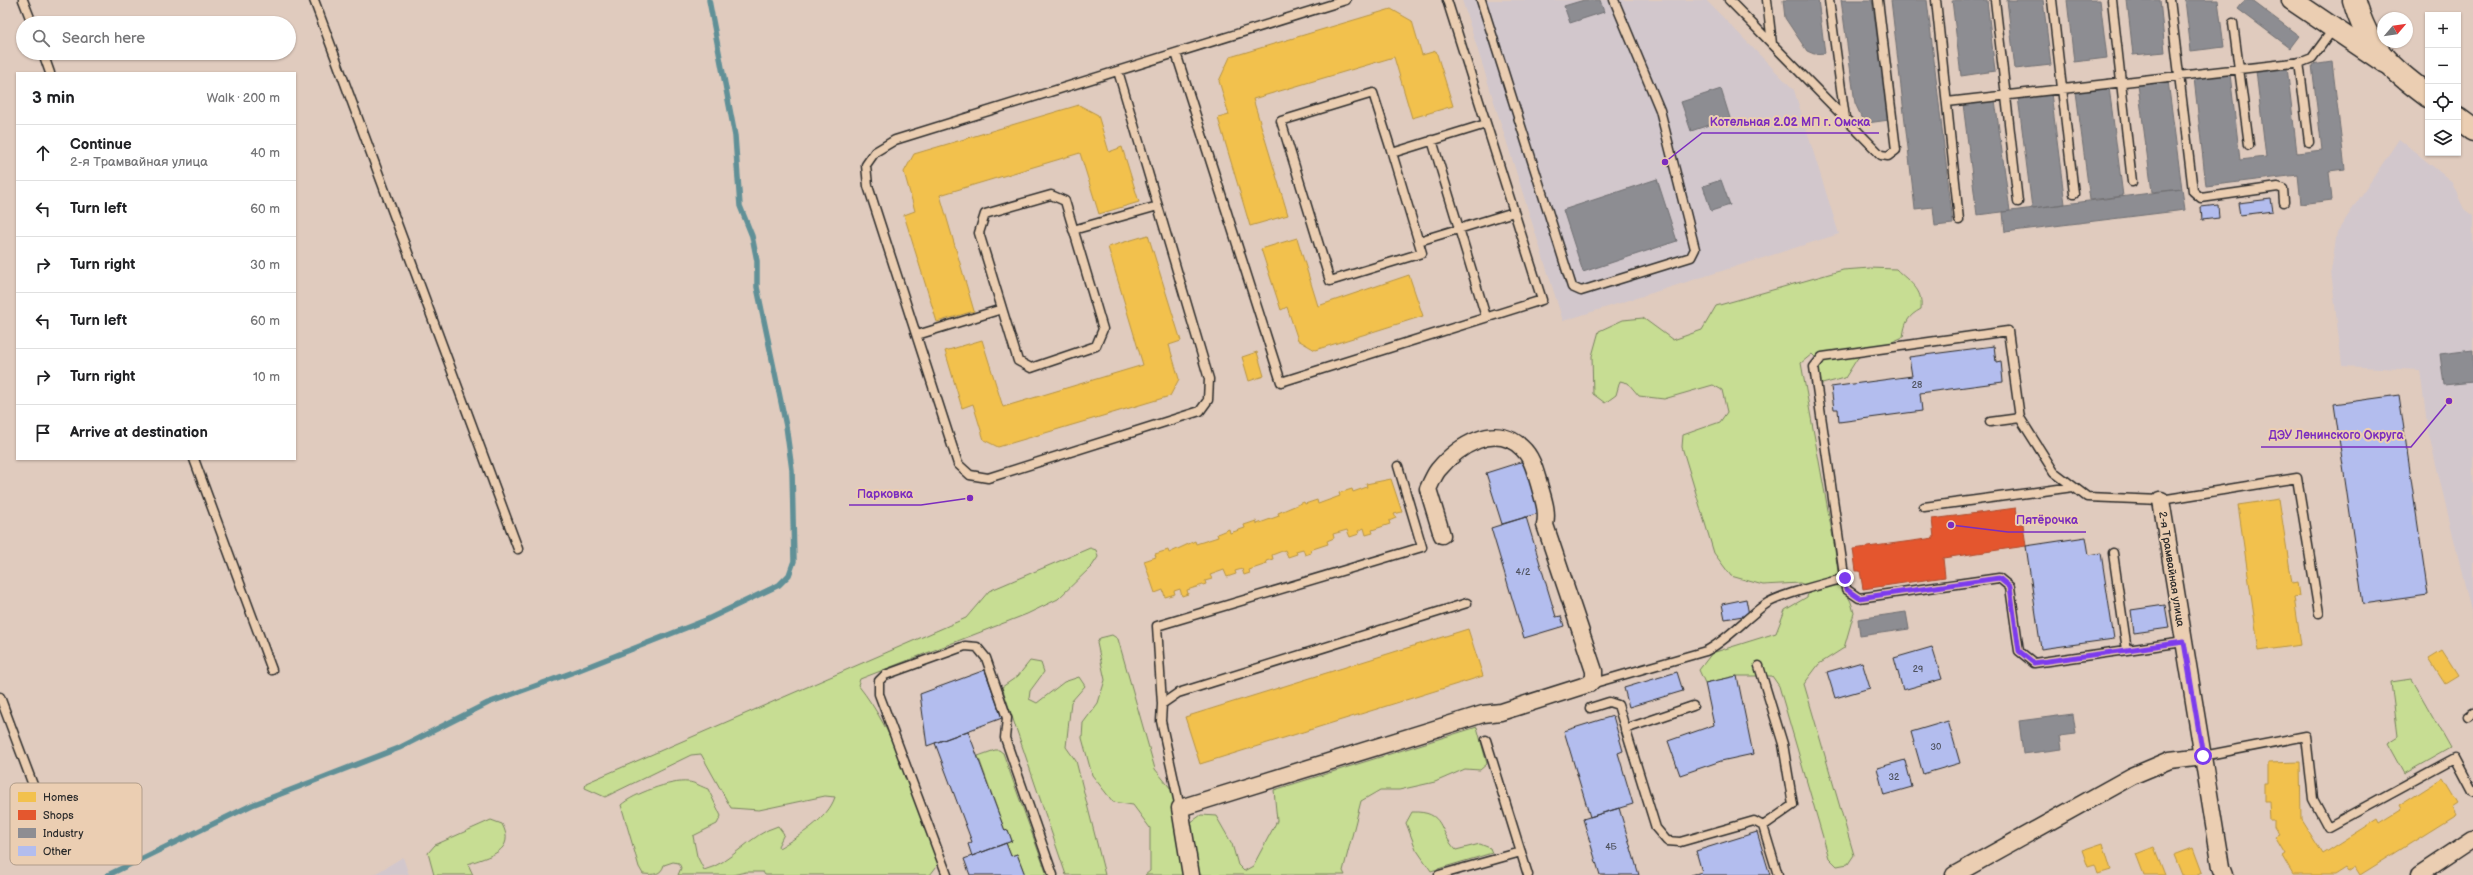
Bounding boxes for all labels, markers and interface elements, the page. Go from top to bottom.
north arrow [2377,12,2413,48]
map controls [2425,12,2461,156]
button: + [2425,12,2461,48]
search box [16,16,296,60]
icon: search [30,27,52,49]
text: Search here [62,29,145,48]
button: − [2425,48,2461,84]
button: locate [2425,84,2461,120]
text: 3 min [32,88,75,108]
text: Walk · 200 m [207,90,280,106]
callout: Котельная 2.02 МП г. Омска [1702,109,1879,133]
text: Котельная 2.02 МП г. Омска [1710,115,1871,130]
button: layers [2425,120,2461,156]
text: Continue [70,135,132,154]
icon: ahead [32,142,54,164]
text: 40 m [250,145,280,161]
text: 2-я Трамвайная улица [70,154,208,170]
icon: left [32,198,54,220]
text: Turn left [70,199,127,218]
text: 60 m [250,201,280,217]
icon: right [32,254,54,276]
text: Turn right [70,255,135,274]
text: 30 m [250,257,280,273]
icon: left [32,310,54,332]
text: Turn left [70,311,127,330]
text: 60 m [250,313,280,329]
icon: right [32,366,54,388]
text: Turn right [70,367,135,386]
text: 10 m [253,369,280,385]
house number: 28 [1912,380,1922,391]
icon: arrive [32,422,54,444]
text: Arrive at destination [70,423,208,442]
callout: ДЭУ Ленинского Округа [2261,423,2411,447]
text: ДЭУ Ленинского Округа [2269,428,2404,443]
callout: Парковка [849,481,921,505]
text: Парковка [857,487,914,502]
callout: Пятёрочка [2008,508,2086,532]
street label: 2-я Трамвайная улица [2156,510,2187,628]
text: Пятёрочка [2016,513,2079,528]
house number: 4/2 [1516,567,1531,578]
route end [1836,569,1854,587]
house number: 29 [1913,664,1923,675]
house number: 30 [1931,742,1941,753]
route start [2194,747,2212,765]
house number: 32 [1889,772,1900,783]
legend [10,783,142,865]
text: Homes [43,791,79,804]
text: Shops [43,809,74,822]
text: Industry [43,827,83,840]
house number: 4Б [1605,842,1618,853]
text: Other [43,845,72,858]

